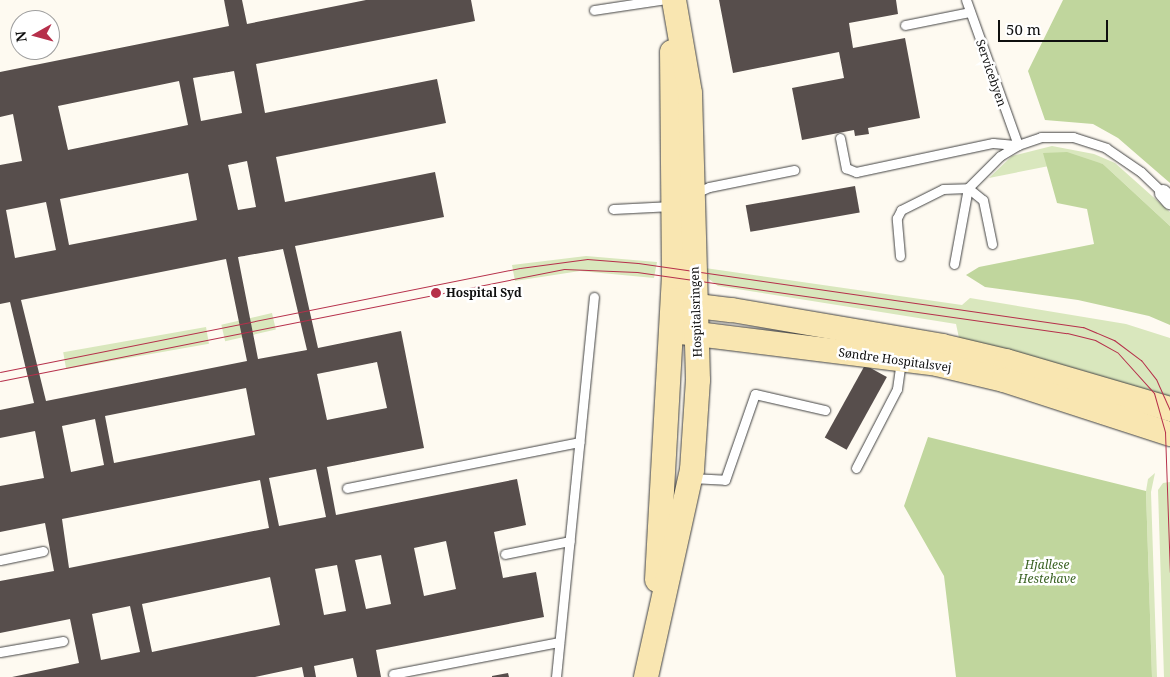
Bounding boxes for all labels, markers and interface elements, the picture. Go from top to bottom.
north arrow [10,10,60,60]
scale bar [1000,10,1110,42]
text: 50 m [1006,19,1041,39]
text: N [11,30,31,43]
street label: Servicebyen [973,38,1009,108]
street label: Hospitalsringen [687,266,705,358]
place label: Hospital Syd [446,286,522,300]
marker: Hospital Syd [430,287,442,299]
street label: Søndre Hospitalsvej [838,345,952,375]
park label: Hjallese Hestehave [1018,558,1076,586]

